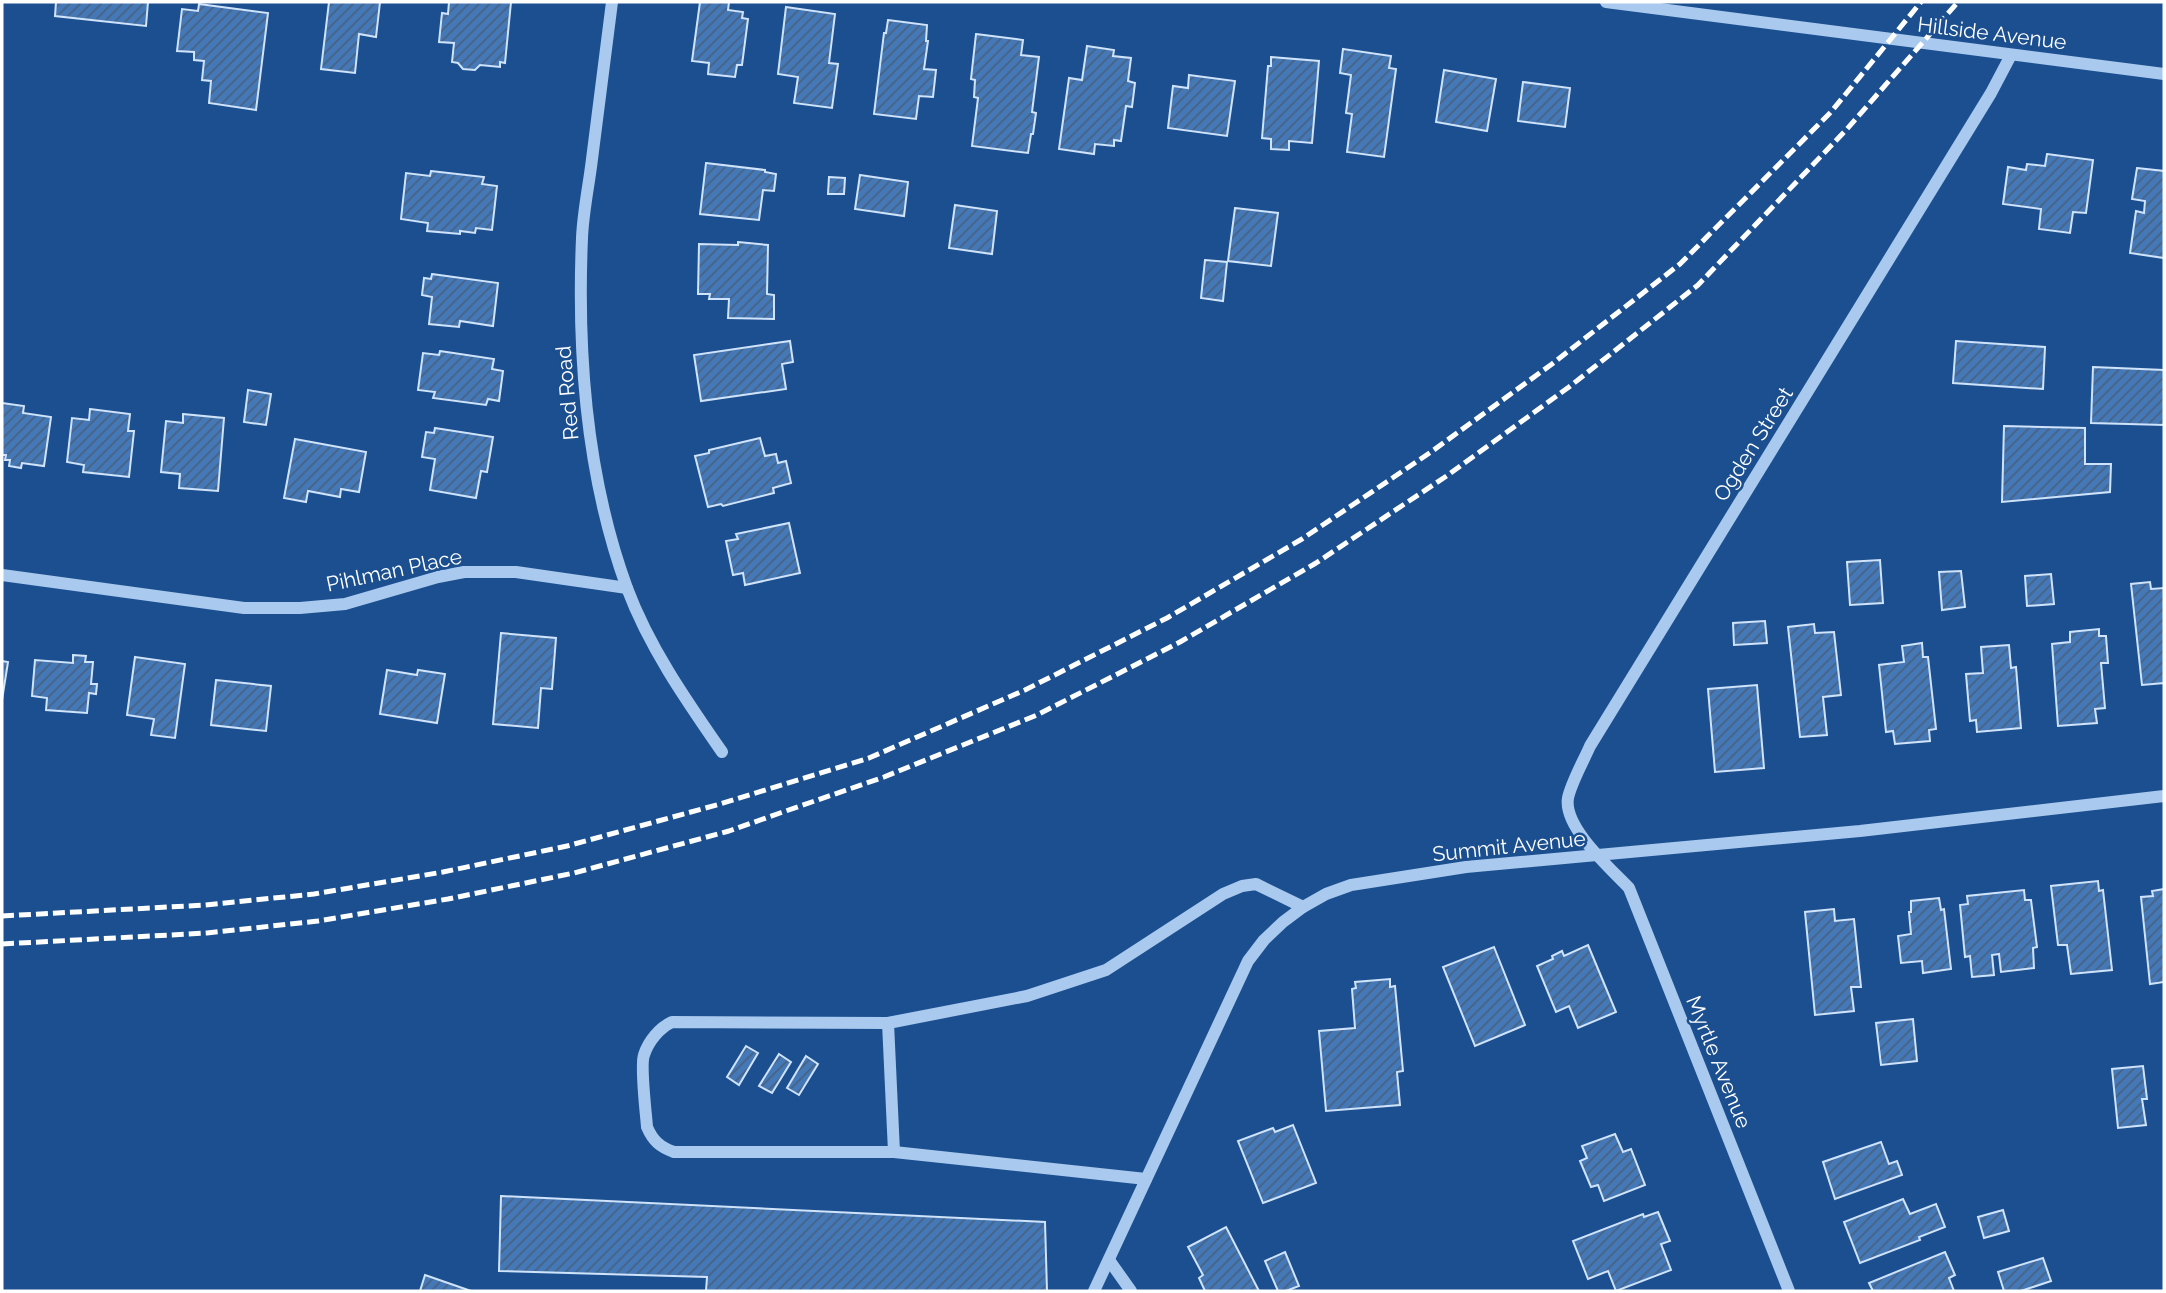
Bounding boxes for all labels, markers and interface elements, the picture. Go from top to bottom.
street label: Hillside Avenue [1916,11,2068,55]
street label: Red Road [550,345,584,441]
street label: Ogden Street [1708,382,1798,506]
street label: Pihlman Place [324,543,464,597]
street label: Summit Avenue [1431,826,1587,866]
street label: Myrtle Avenue [1681,992,1757,1132]

